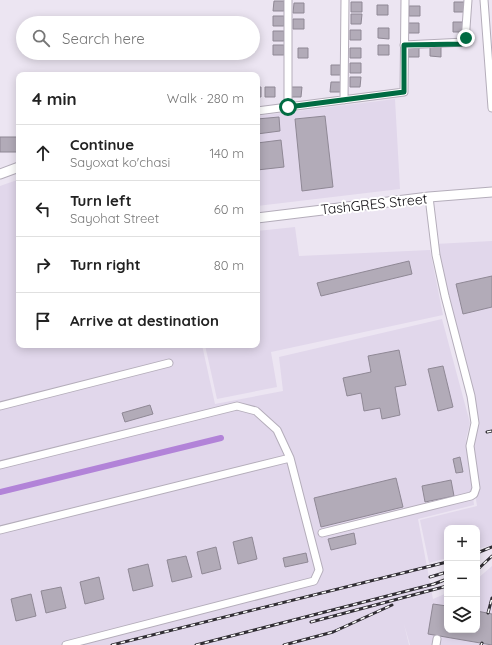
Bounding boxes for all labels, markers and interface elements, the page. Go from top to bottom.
search box [16,16,260,60]
icon: search [30,27,52,49]
text: Search here [62,29,145,48]
route end [457,29,475,47]
text: 4 min [32,88,77,109]
text: Walk · 280 m [167,90,244,106]
route start [279,98,297,116]
text: Continue [70,135,134,154]
icon: ahead [32,142,54,164]
text: 140 m [209,145,244,161]
text: Sayoxat ko'chasi [70,154,170,170]
street label: TashGRES Street [320,189,428,219]
text: Turn left [70,191,132,210]
icon: left [32,198,54,220]
text: 60 m [214,201,244,217]
text: Sayohat Street [70,210,159,226]
icon: right [32,254,54,276]
text: Turn right [70,255,141,274]
text: 80 m [214,257,244,273]
icon: arrive [32,310,54,332]
text: Arrive at destination [70,311,219,330]
map controls [444,525,480,633]
button: + [444,525,480,561]
button: − [444,561,480,597]
button: layers [444,597,480,633]

